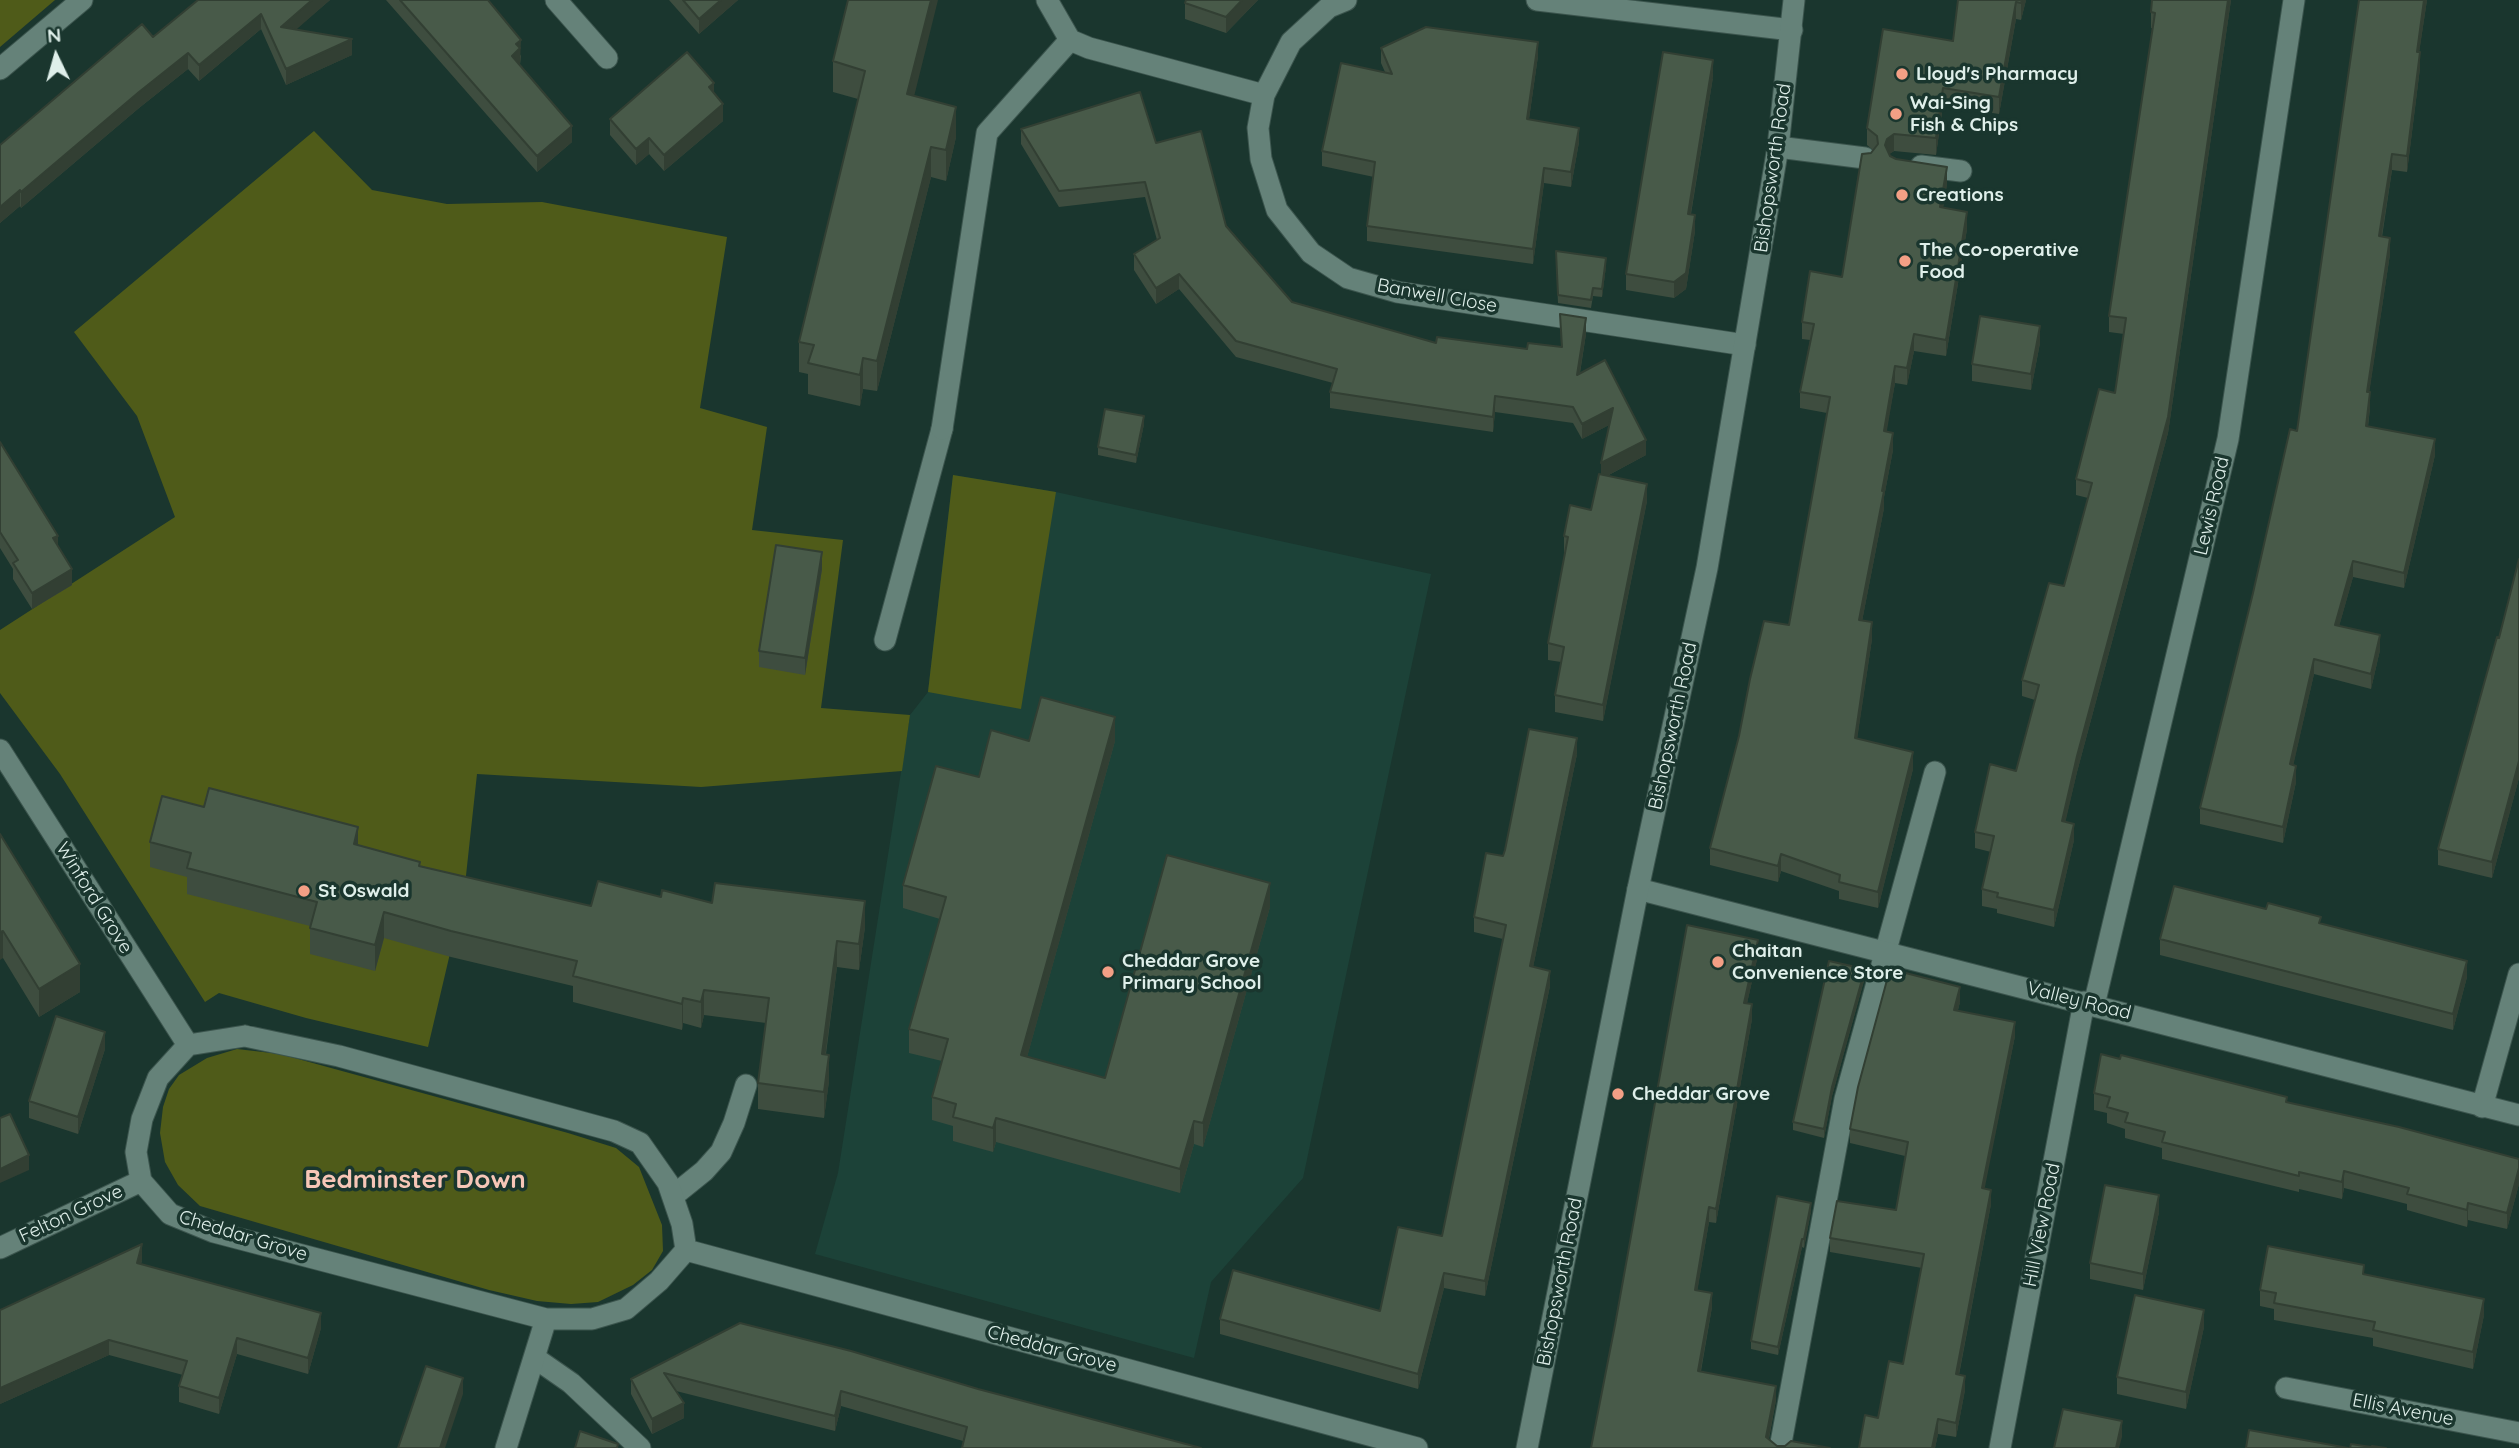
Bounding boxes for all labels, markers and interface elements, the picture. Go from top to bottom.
north arrow [21,21,91,91]
text: N [46,23,62,48]
place label: Lloyd's Pharmacy [1916,63,2078,85]
marker: Lloyd's Pharmacy [1894,66,1910,82]
street label: Bishopsworth Road [1750,82,1796,254]
place label: Wai-Sing Fish & Chips [1910,92,2018,136]
marker: Wai-Sing Fish & Chips [1888,106,1904,122]
place label: Creations [1916,184,2004,206]
marker: Creations [1894,187,1910,203]
place label: The Co-operative Food [1919,239,2079,283]
marker: The Co-operative Food [1897,253,1913,269]
street label: Banwell Close [1375,274,1499,318]
street label: Lewis Road [2190,455,2234,557]
street label: Bishopsworth Road [1644,640,1702,812]
street label: Winford Grove [51,838,137,958]
place label: St Oswald [318,880,409,902]
marker: St Oswald [296,883,312,899]
place label: Chaitan Convenience Store [1732,940,1903,984]
place label: Cheddar Grove Primary School [1122,950,1262,994]
marker: Chaitan Convenience Store [1710,954,1726,970]
marker: Cheddar Grove Primary School [1100,964,1116,980]
street label: Valley Road [2025,977,2133,1025]
place label: Cheddar Grove [1632,1083,1770,1105]
marker: Cheddar Grove [1610,1086,1626,1102]
street label: Hill View Road [2019,1161,2065,1289]
district label: Bedminster Down [304,1164,526,1196]
street label: Felton Grove [16,1180,126,1248]
street label: Bishopsworth Road [1533,1196,1587,1368]
street label: Cheddar Grove [176,1206,310,1266]
street label: Cheddar Grove [985,1321,1119,1377]
street label: Ellis Avenue [2350,1389,2456,1431]

